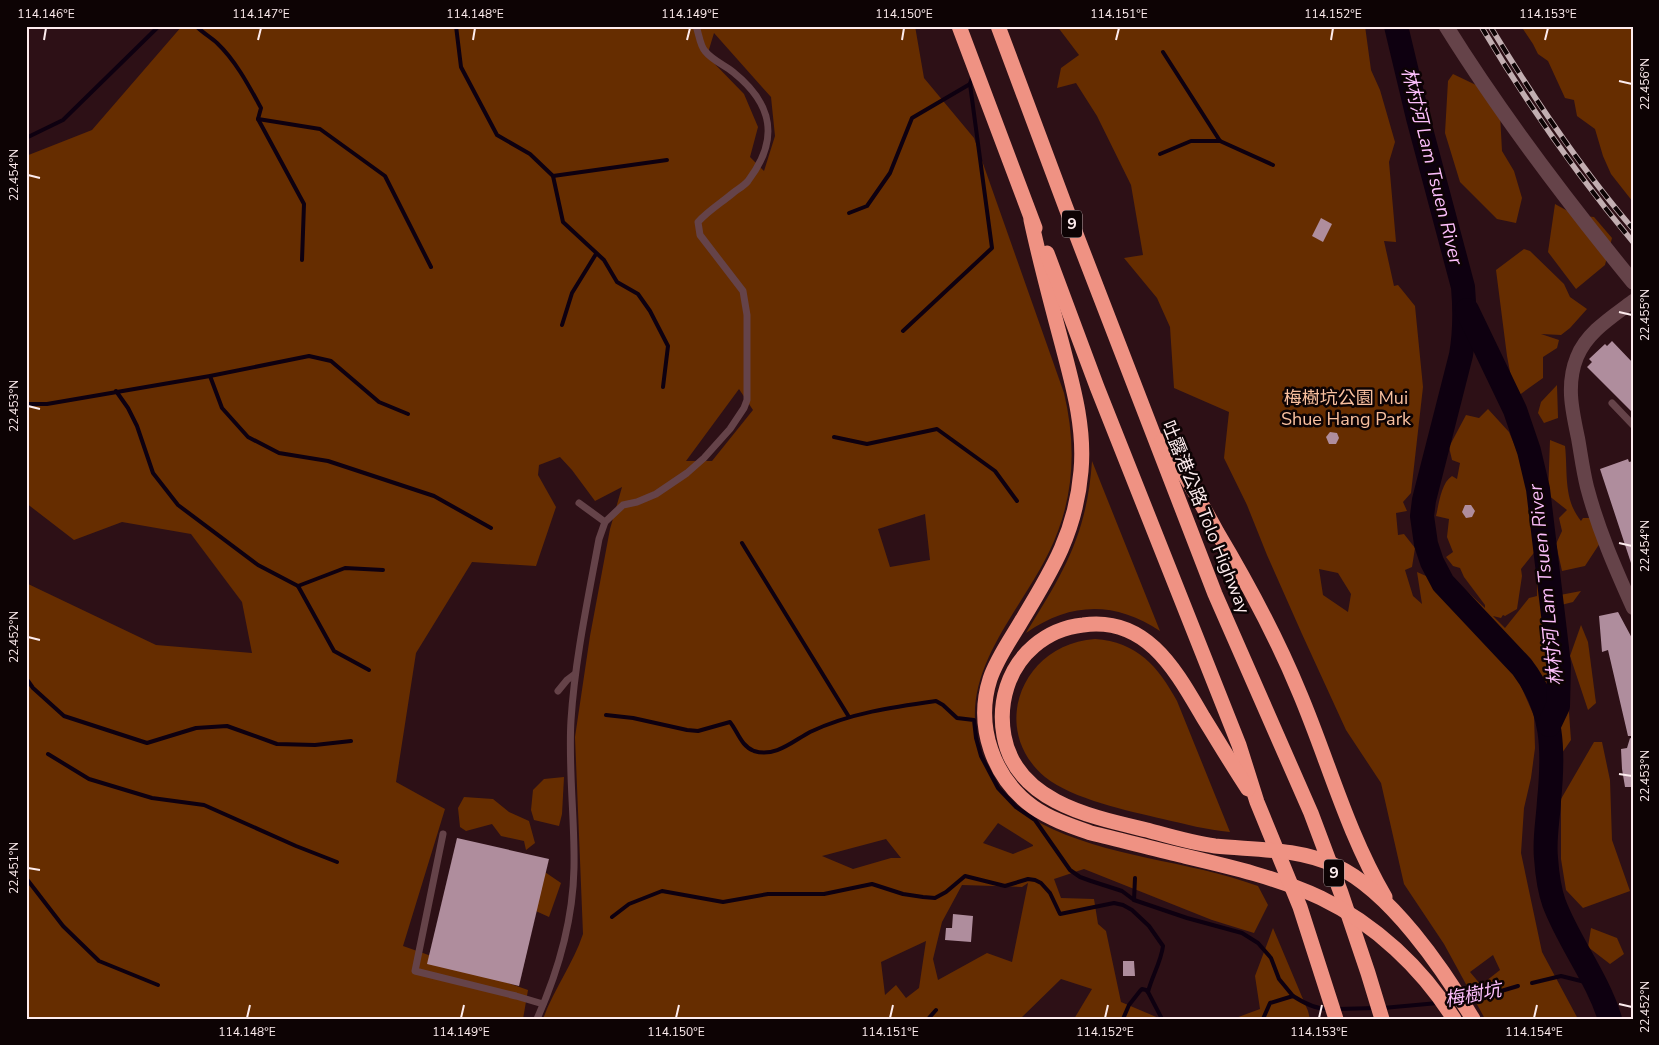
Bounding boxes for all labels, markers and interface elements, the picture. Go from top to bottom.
text: 114.146°E [17,6,75,22]
text: 114.147°E [232,6,290,22]
text: 114.148°E [446,6,504,22]
text: 114.149°E [661,6,719,22]
text: 114.150°E [875,6,933,22]
text: 114.151°E [1090,6,1148,22]
text: 114.152°E [1304,6,1362,22]
text: 114.153°E [1519,6,1577,22]
text: 22.456°N [1637,58,1653,110]
water label: 林村河 Lam Tsuen River [1395,65,1469,269]
text: 22.454°N [6,149,22,201]
road number: 9 [1062,210,1082,238]
text: 22.455°N [1637,289,1653,341]
text: 22.453°N [6,380,22,432]
park label: 梅樹坑公園 Mui Shue Hang Park [1281,386,1412,431]
street label: 吐露港公路 Tolo Highway [1156,417,1256,618]
water label: 林村河 Lam Tsuen River [1522,482,1570,687]
text: 22.454°N [1637,520,1653,572]
text: 22.452°N [6,611,22,663]
text: 22.453°N [1637,750,1653,802]
text: 22.451°N [6,842,22,894]
road number: 9 [1324,860,1344,886]
water label: 梅樹坑 [1443,976,1506,1013]
text: 22.452°N [1637,981,1653,1033]
text: 114.148°E [218,1024,276,1040]
text: 114.149°E [432,1024,490,1040]
text: 114.150°E [647,1024,705,1040]
text: 114.151°E [861,1024,919,1040]
text: 114.152°E [1076,1024,1134,1040]
text: 114.153°E [1290,1024,1348,1040]
text: 114.154°E [1505,1024,1563,1040]

